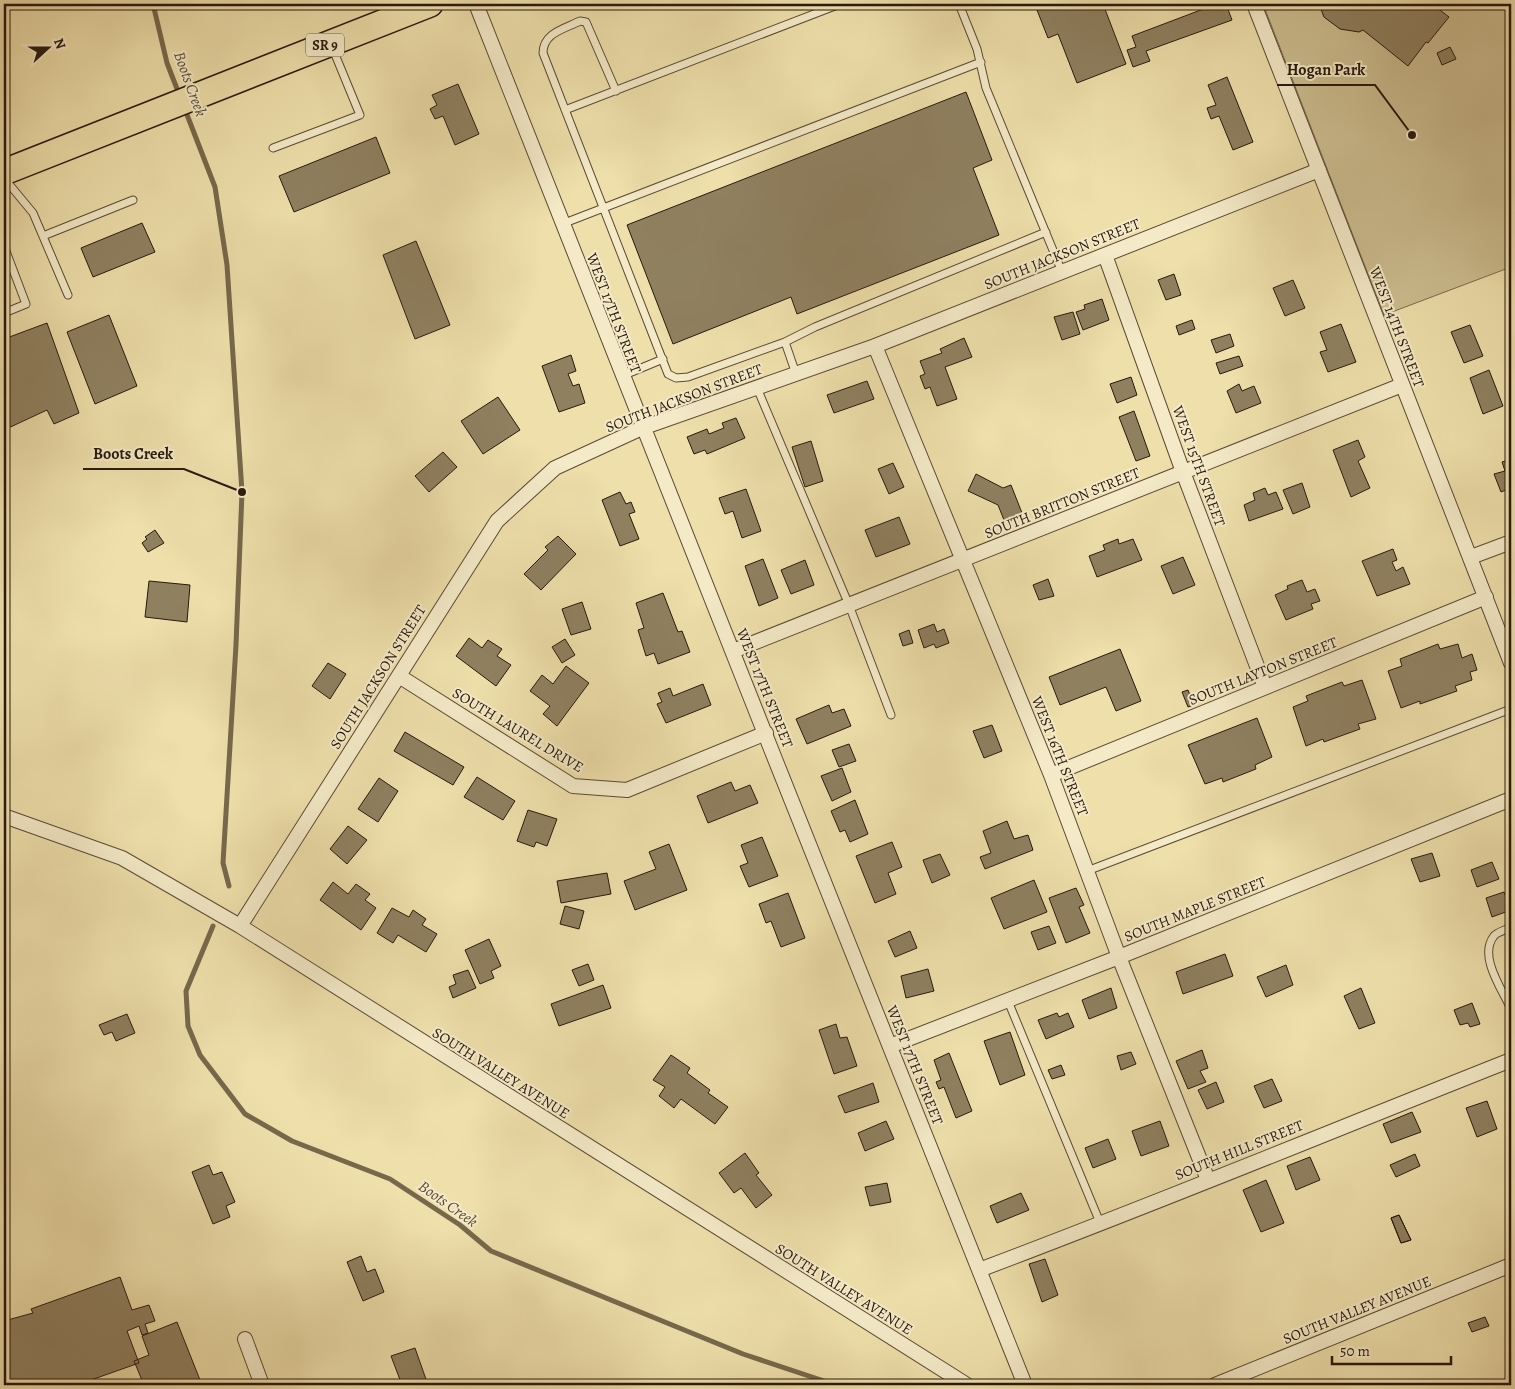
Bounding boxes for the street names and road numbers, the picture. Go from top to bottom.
road number: SR 9 [306,34,344,56]
street label: SOUTH JACKSON STREET [981,213,1144,294]
street label: WEST 17TH STREET [582,249,646,377]
street label: WEST 14TH STREET [1364,263,1429,391]
street label: SOUTH JACKSON STREET [603,359,766,437]
street label: WEST 15TH STREET [1168,402,1230,530]
street label: SOUTH BRITTON STREET [981,462,1143,543]
street label: SOUTH JACKSON STREET [325,600,431,753]
street label: WEST 17TH STREET [732,624,798,751]
street label: SOUTH LAYTON STREET [1186,632,1341,710]
street label: SOUTH LAUREL DRIVE [449,683,587,777]
street label: WEST 16TH STREET [1026,692,1093,820]
street label: SOUTH MAPLE STREET [1121,871,1270,947]
street label: WEST 17TH STREET [882,1001,948,1128]
street label: SOUTH VALLEY AVENUE [429,1023,573,1123]
street label: SOUTH HILL STREET [1172,1115,1307,1185]
street label: SOUTH VALLEY AVENUE [772,1239,916,1339]
street label: SOUTH VALLEY AVENUE [1280,1271,1434,1349]

